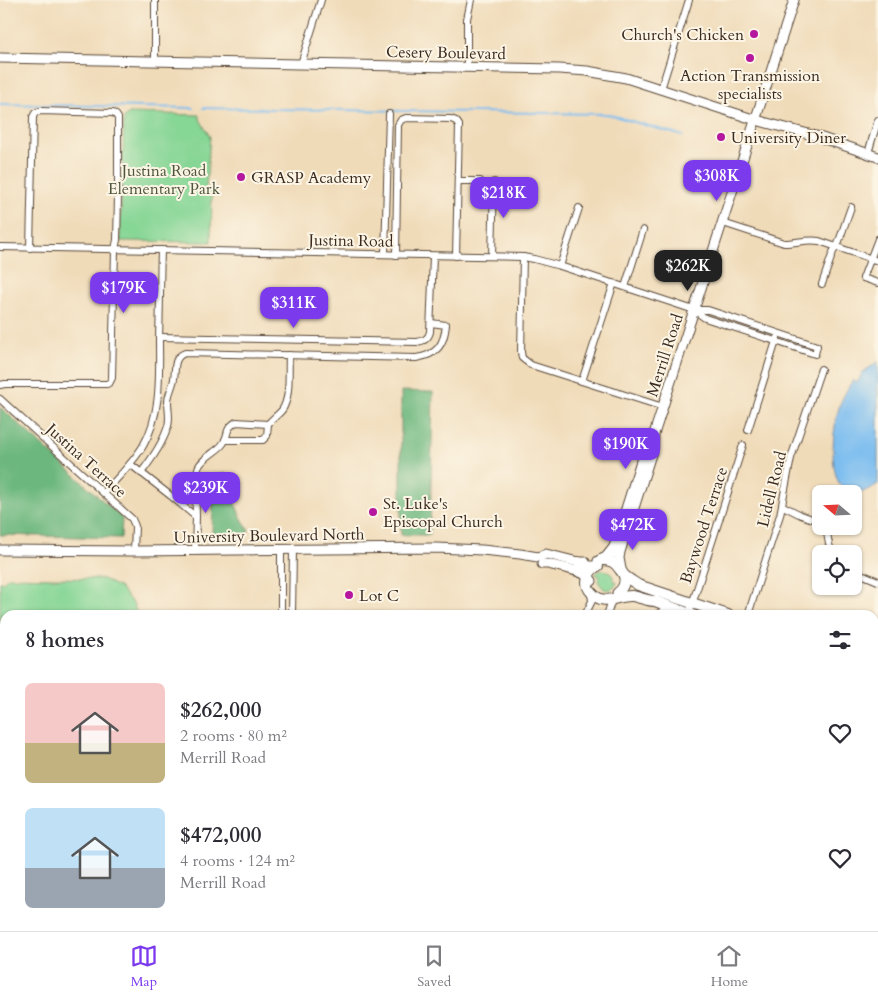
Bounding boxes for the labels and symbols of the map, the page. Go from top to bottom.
place label: Church's Chicken [621,24,744,46]
marker: Church's Chicken [748,28,760,40]
street label: Cesery Boulevard [386,41,507,65]
marker: Action Transmission specialists [744,52,756,64]
place label: Action Transmission specialists [680,65,820,105]
place label: University Diner [731,127,846,149]
marker: University Diner [715,131,727,143]
park label: Justina Road Elementary Park [108,160,221,200]
pin: $308K [682,160,752,202]
place label: GRASP Academy [251,167,372,189]
marker: GRASP Academy [235,171,247,183]
pin: $218K [469,176,539,219]
street label: Justina Road [307,229,394,253]
pin: $262K [653,250,723,292]
pin: $179K [89,272,159,314]
pin: $311K [259,286,329,329]
street label: Merrill Road [641,311,689,400]
street label: Justina Terrace [40,417,131,503]
pin: $190K [591,428,661,470]
street label: Lidell Road [752,448,792,530]
street label: Baywood Terrace [675,464,733,586]
pin: $239K [171,472,241,514]
north arrow [812,485,862,535]
place label: St. Luke's Episcopal Church [383,493,503,533]
marker: St. Luke's Episcopal Church [367,506,379,518]
pin: $472K [598,508,668,551]
street label: University Boulevard North [173,523,365,549]
place label: Lot C [359,585,399,607]
marker: Lot C [343,589,355,601]

